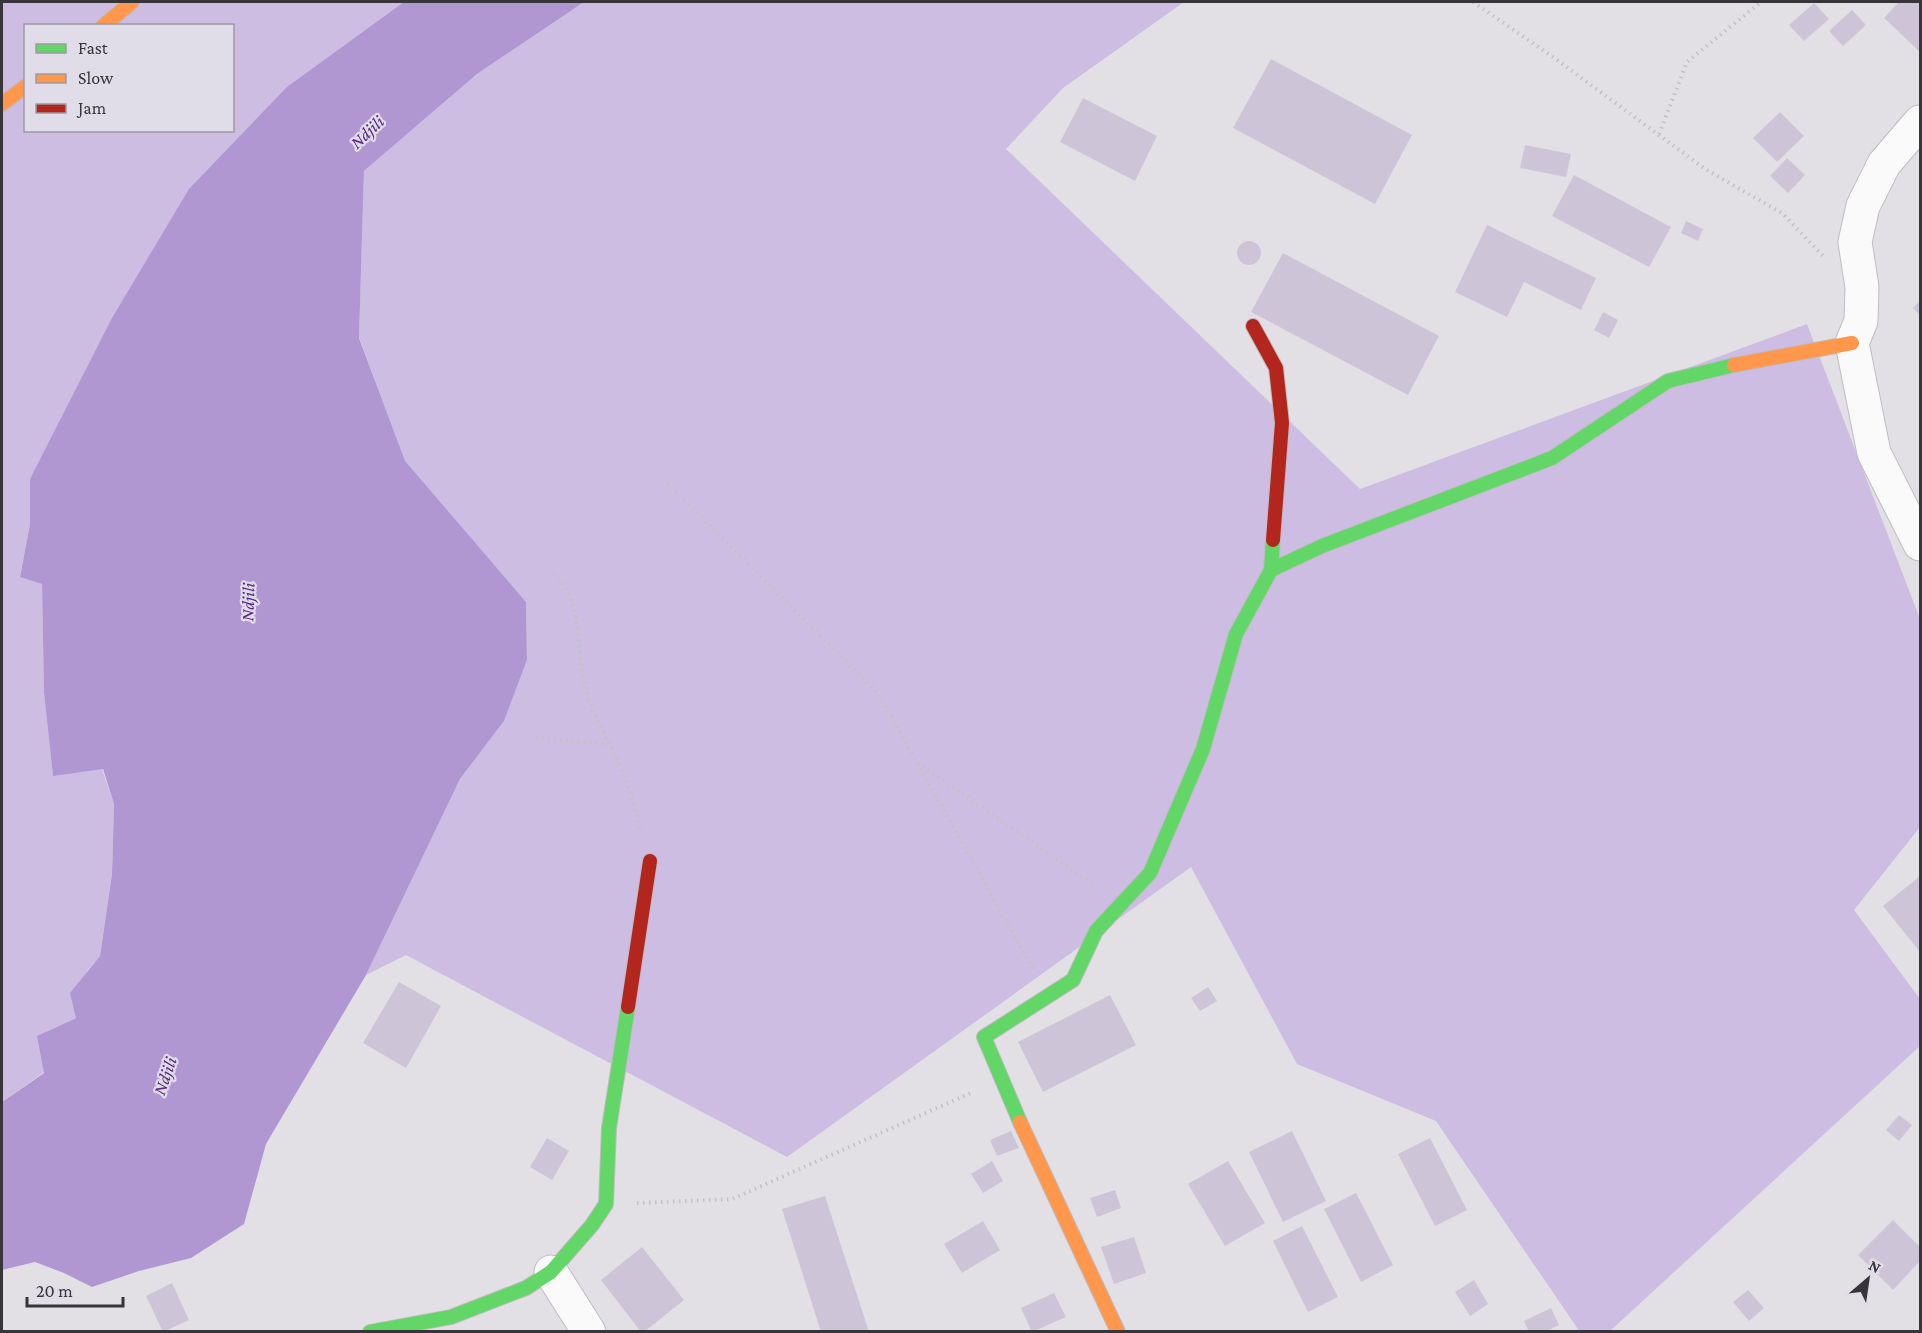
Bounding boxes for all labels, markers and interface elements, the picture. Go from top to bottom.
legend [24,24,234,132]
text: Fast [78,38,109,58]
text: Slow [78,68,114,88]
text: Jam [76,98,107,118]
water label: Ndjili [346,111,389,153]
water label: Ndjili [237,582,260,622]
water label: Ndjili [149,1054,182,1098]
north arrow [1838,1249,1898,1309]
text: N [1866,1256,1884,1276]
scale bar [27,1270,123,1308]
text: 20 m [36,1281,73,1301]

